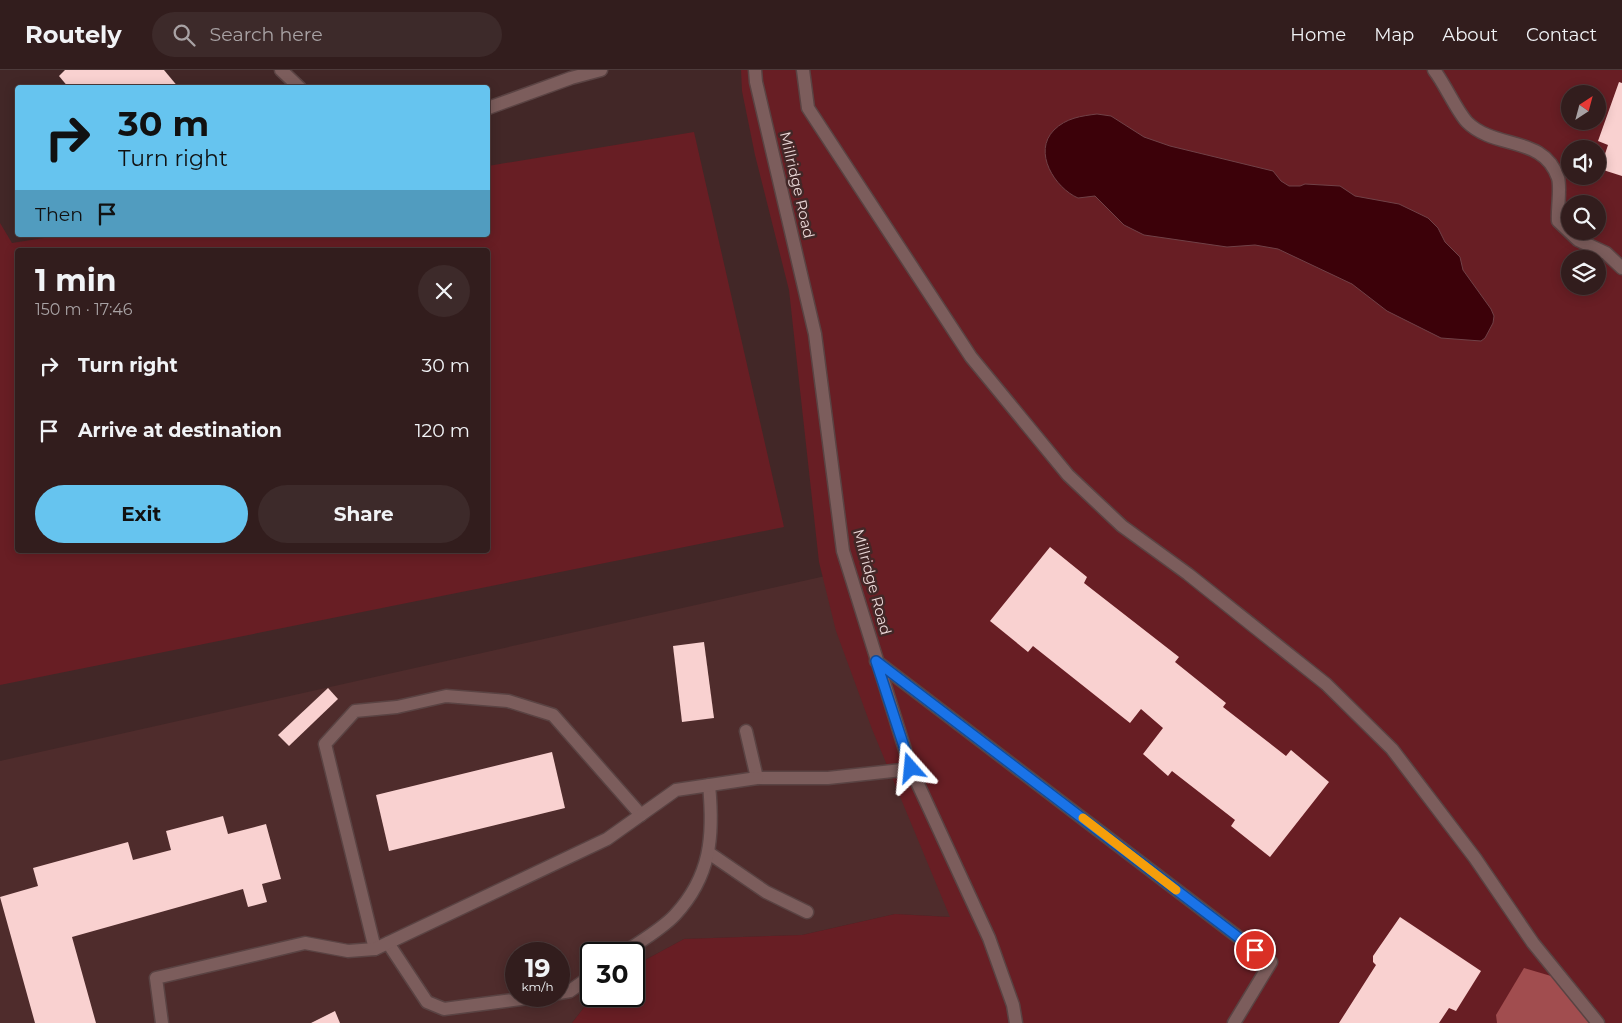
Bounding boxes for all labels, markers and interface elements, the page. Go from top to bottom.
search box [152,12,502,57]
text: Routely [25,20,122,49]
icon: search [170,21,198,49]
text: Search here [210,23,323,46]
text: Home [1290,24,1346,46]
text: Map [1374,24,1414,46]
text: About [1442,24,1498,46]
text: Contact [1526,24,1597,46]
north arrow [1561,85,1606,130]
map controls [1561,85,1606,295]
text: 30 m [118,102,209,145]
icon: right [35,105,100,170]
street label: Millridge Road [776,130,819,240]
button: sound [1561,140,1606,185]
text: Turn right [118,145,228,172]
button: search [1561,195,1606,240]
icon: arrive [93,200,121,228]
text: Then [35,203,83,226]
button: layers [1561,250,1606,295]
text: 1 min [35,262,116,299]
button: close [418,265,470,317]
text: 150 m · 17:46 [35,300,133,319]
icon: right [35,352,63,380]
text: Turn right [78,354,178,377]
text: 30 m [422,354,470,377]
icon: arrive [35,417,63,445]
text: Arrive at destination [78,419,282,442]
text: 120 m [415,419,470,442]
button: Exit [35,485,248,543]
button: Share [258,485,470,543]
street label: Millridge Road [849,527,896,637]
position arrow [884,741,936,793]
pin [1234,929,1276,971]
icon: arrive [1241,936,1269,964]
speed limit sign: 30 [580,942,645,1007]
text: 19 [525,953,550,983]
text: km/h [521,979,554,994]

